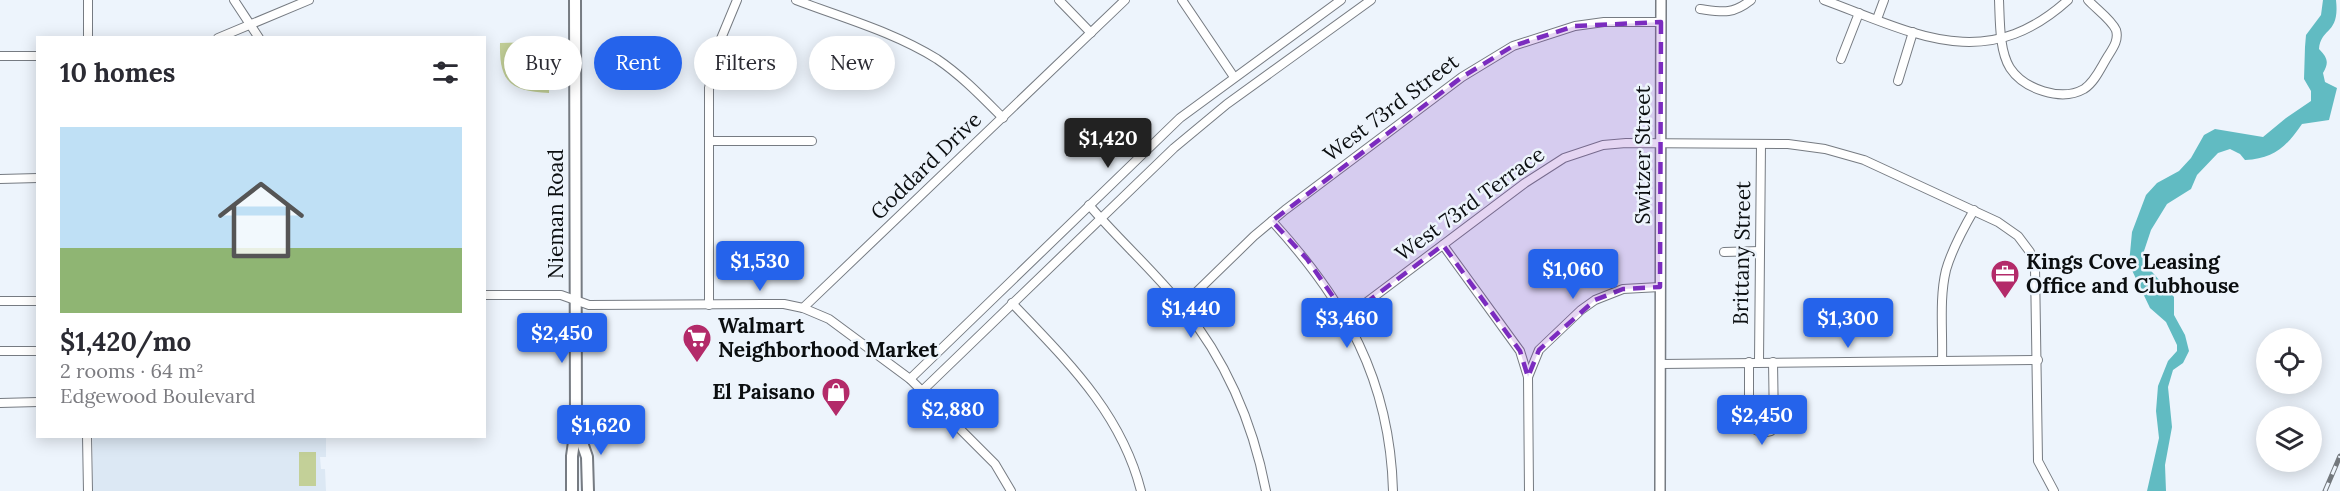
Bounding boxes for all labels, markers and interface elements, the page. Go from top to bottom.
chip: Buy [504,36,582,90]
chip: Rent [594,36,682,90]
chip: Filters [694,36,797,90]
chip: New [809,36,895,90]
street label: West 73rd Street [1318,47,1465,167]
text: 10 homes [60,56,175,89]
icon: filters [429,56,462,89]
street label: Switzer Street [1629,85,1656,225]
street label: Goddard Drive [865,106,987,225]
pin: $1,420 [1059,118,1157,169]
text: $1,420 [1078,125,1138,150]
street label: West 73rd Terrace [1390,140,1550,267]
street label: Nieman Road [542,149,569,279]
icon: home [207,166,315,274]
street label: Brittany Street [1727,180,1756,325]
pin: $1,530 [711,241,809,292]
text: $1,530 [730,248,790,273]
place label: Kings Cove Leasing Office and Clubhouse [2026,248,2239,299]
pin: $1,060 [1524,249,1622,300]
text: $1,060 [1542,256,1604,281]
office icon: Kings Cove Leasing Office and Clubhouse [1989,258,2021,300]
pin: $1,440 [1142,288,1240,339]
text: $1,440 [1161,295,1221,320]
pin: $3,460 [1298,298,1396,349]
pin: $1,300 [1799,298,1897,349]
text: $3,460 [1315,305,1379,330]
text: $1,300 [1817,305,1879,330]
place label: Walmart Neighborhood Market [718,312,939,363]
pin: $2,450 [513,313,611,364]
text: $2,450 [531,320,593,345]
supermarket icon: Walmart Neighborhood Market [681,322,713,364]
text: $1,420/mo [60,325,191,358]
map controls [2256,328,2322,472]
button: locate [2256,328,2322,394]
text: 2 rooms · 64 m² [60,358,204,383]
shop icon: El Paisano [820,376,852,418]
place label: El Paisano [712,378,815,405]
text: Edgewood Boulevard [60,383,255,408]
pin: $2,880 [904,389,1002,440]
pin: $2,450 [1713,395,1811,446]
text: $2,880 [921,396,985,421]
text: $2,450 [1731,402,1793,427]
pin: $1,620 [552,405,650,456]
button: layers [2256,406,2322,472]
text: $1,620 [571,412,631,437]

